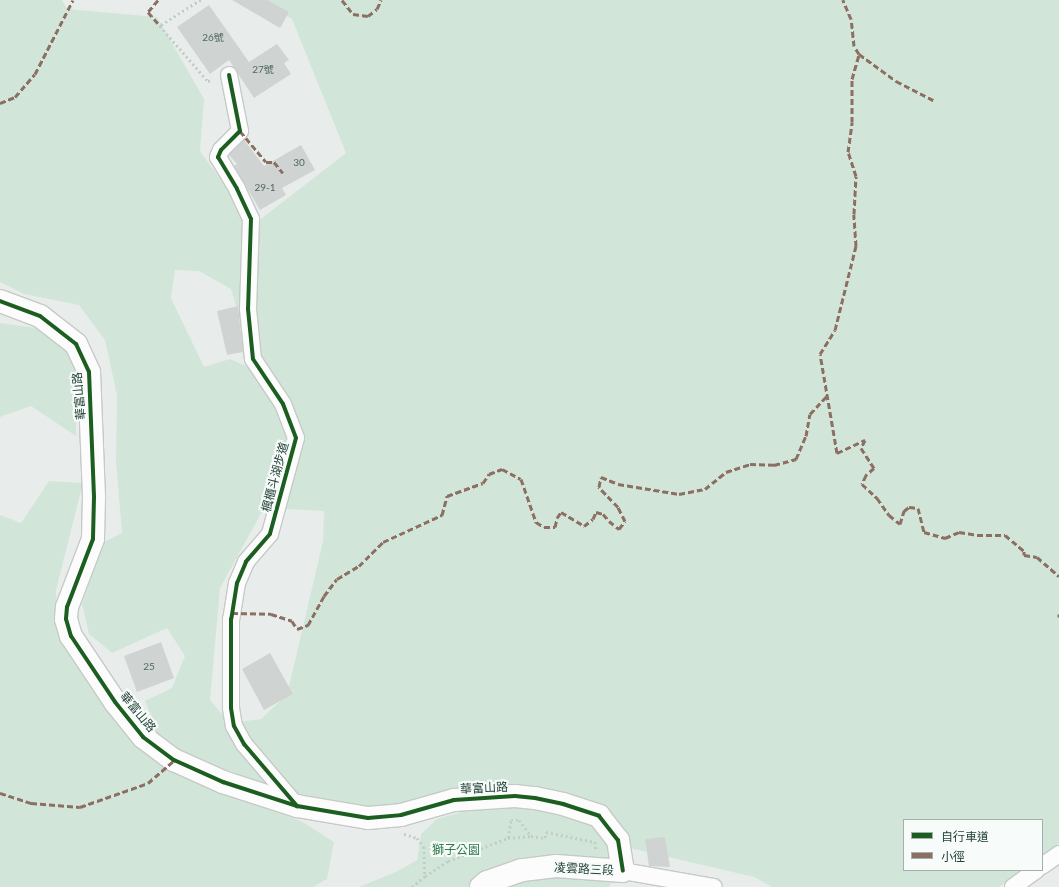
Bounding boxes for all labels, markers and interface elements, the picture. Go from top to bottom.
house number: 26號 [202,32,224,44]
house number: 27號 [252,64,274,76]
house number: 30 [293,157,305,169]
house number: 29-1 [254,182,276,194]
street label: 華富山路 [70,371,88,421]
street label: 楓櫃斗湖步道 [259,440,291,514]
house number: 25 [143,661,155,673]
street label: 華富山路 [117,689,159,735]
street label: 華富山路 [460,780,508,796]
legend [903,819,1043,871]
text: 自行車道 [941,829,989,844]
park label: 獅子公園 [432,843,480,857]
text: 小徑 [941,849,965,864]
street label: 凌雲路三段 [554,860,614,878]

